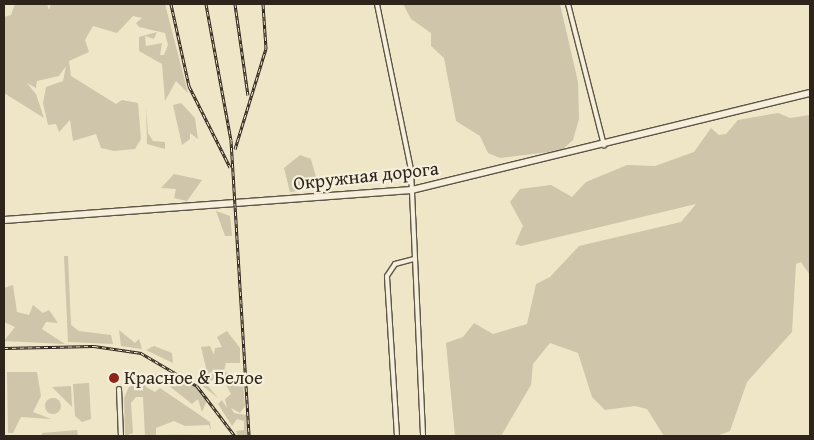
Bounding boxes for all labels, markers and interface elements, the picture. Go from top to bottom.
street label: Окружная дорога [292,157,440,195]
place label: Красное & Белое [124,367,263,389]
marker: Красное & Белое [108,372,120,384]

